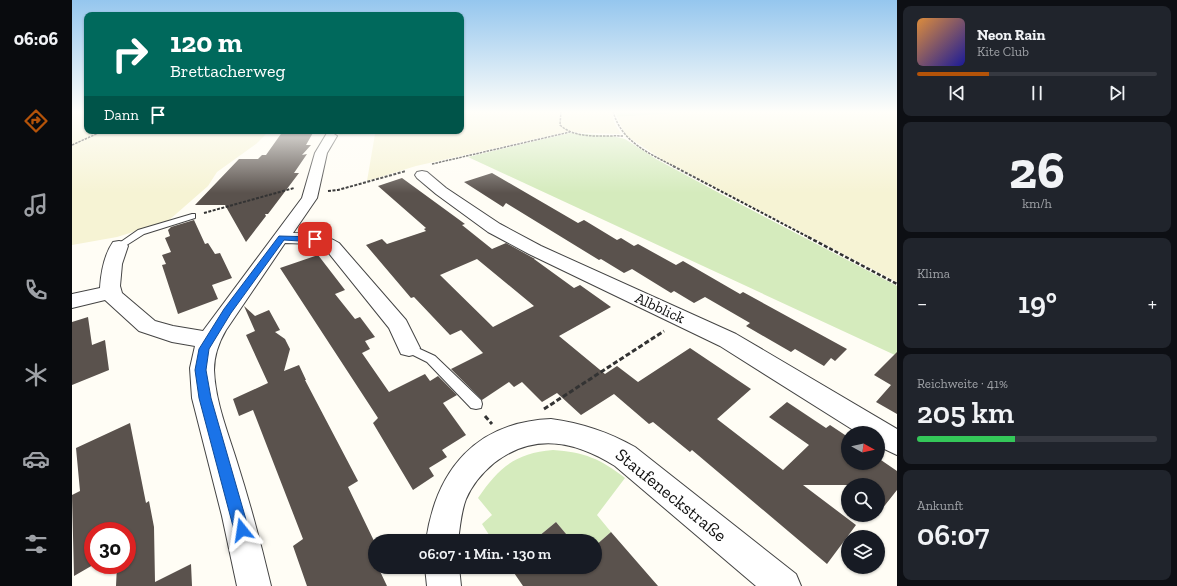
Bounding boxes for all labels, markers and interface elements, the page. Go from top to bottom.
text: 120 m [170,26,242,59]
text: Neon Rain [977,26,1045,44]
text: 06:06 [14,28,58,50]
icon: right [104,28,156,80]
text: Kite Club [977,44,1029,59]
text: Brettacherweg [170,60,285,82]
icon: previous [946,82,968,104]
icon: pause [1026,82,1048,104]
icon: next [1106,82,1128,104]
icon: arrive [147,104,169,126]
text: Dann [104,106,139,124]
icon: directions [22,107,50,135]
text: 26 [1009,139,1065,201]
icon: music [22,191,50,219]
text: km/h [1022,196,1052,211]
pin [298,222,332,256]
icon: arrive [304,228,326,250]
text: Klima [917,266,950,281]
icon: phone [22,276,50,304]
text: 19° [1018,285,1057,321]
street label: Albblick [632,289,688,327]
text: − [917,290,927,317]
text: + [1148,290,1157,317]
icon: climate [22,361,50,389]
text: Reichweite · 41% [917,376,1008,391]
text: 205 km [917,395,1014,431]
north arrow [841,426,885,470]
map controls [841,426,885,574]
street label: Staufeneckstraße [611,443,731,547]
icon: car [22,445,50,473]
button: search [841,478,885,522]
text: Ankunft [917,498,963,513]
position arrow [221,509,263,551]
text: 06:07 [917,517,989,553]
speed limit sign: 30 [84,522,136,574]
icon: filters [22,530,50,558]
button: layers [841,530,885,574]
text: 06:07 · 1 Min. · 130 m [419,545,551,563]

